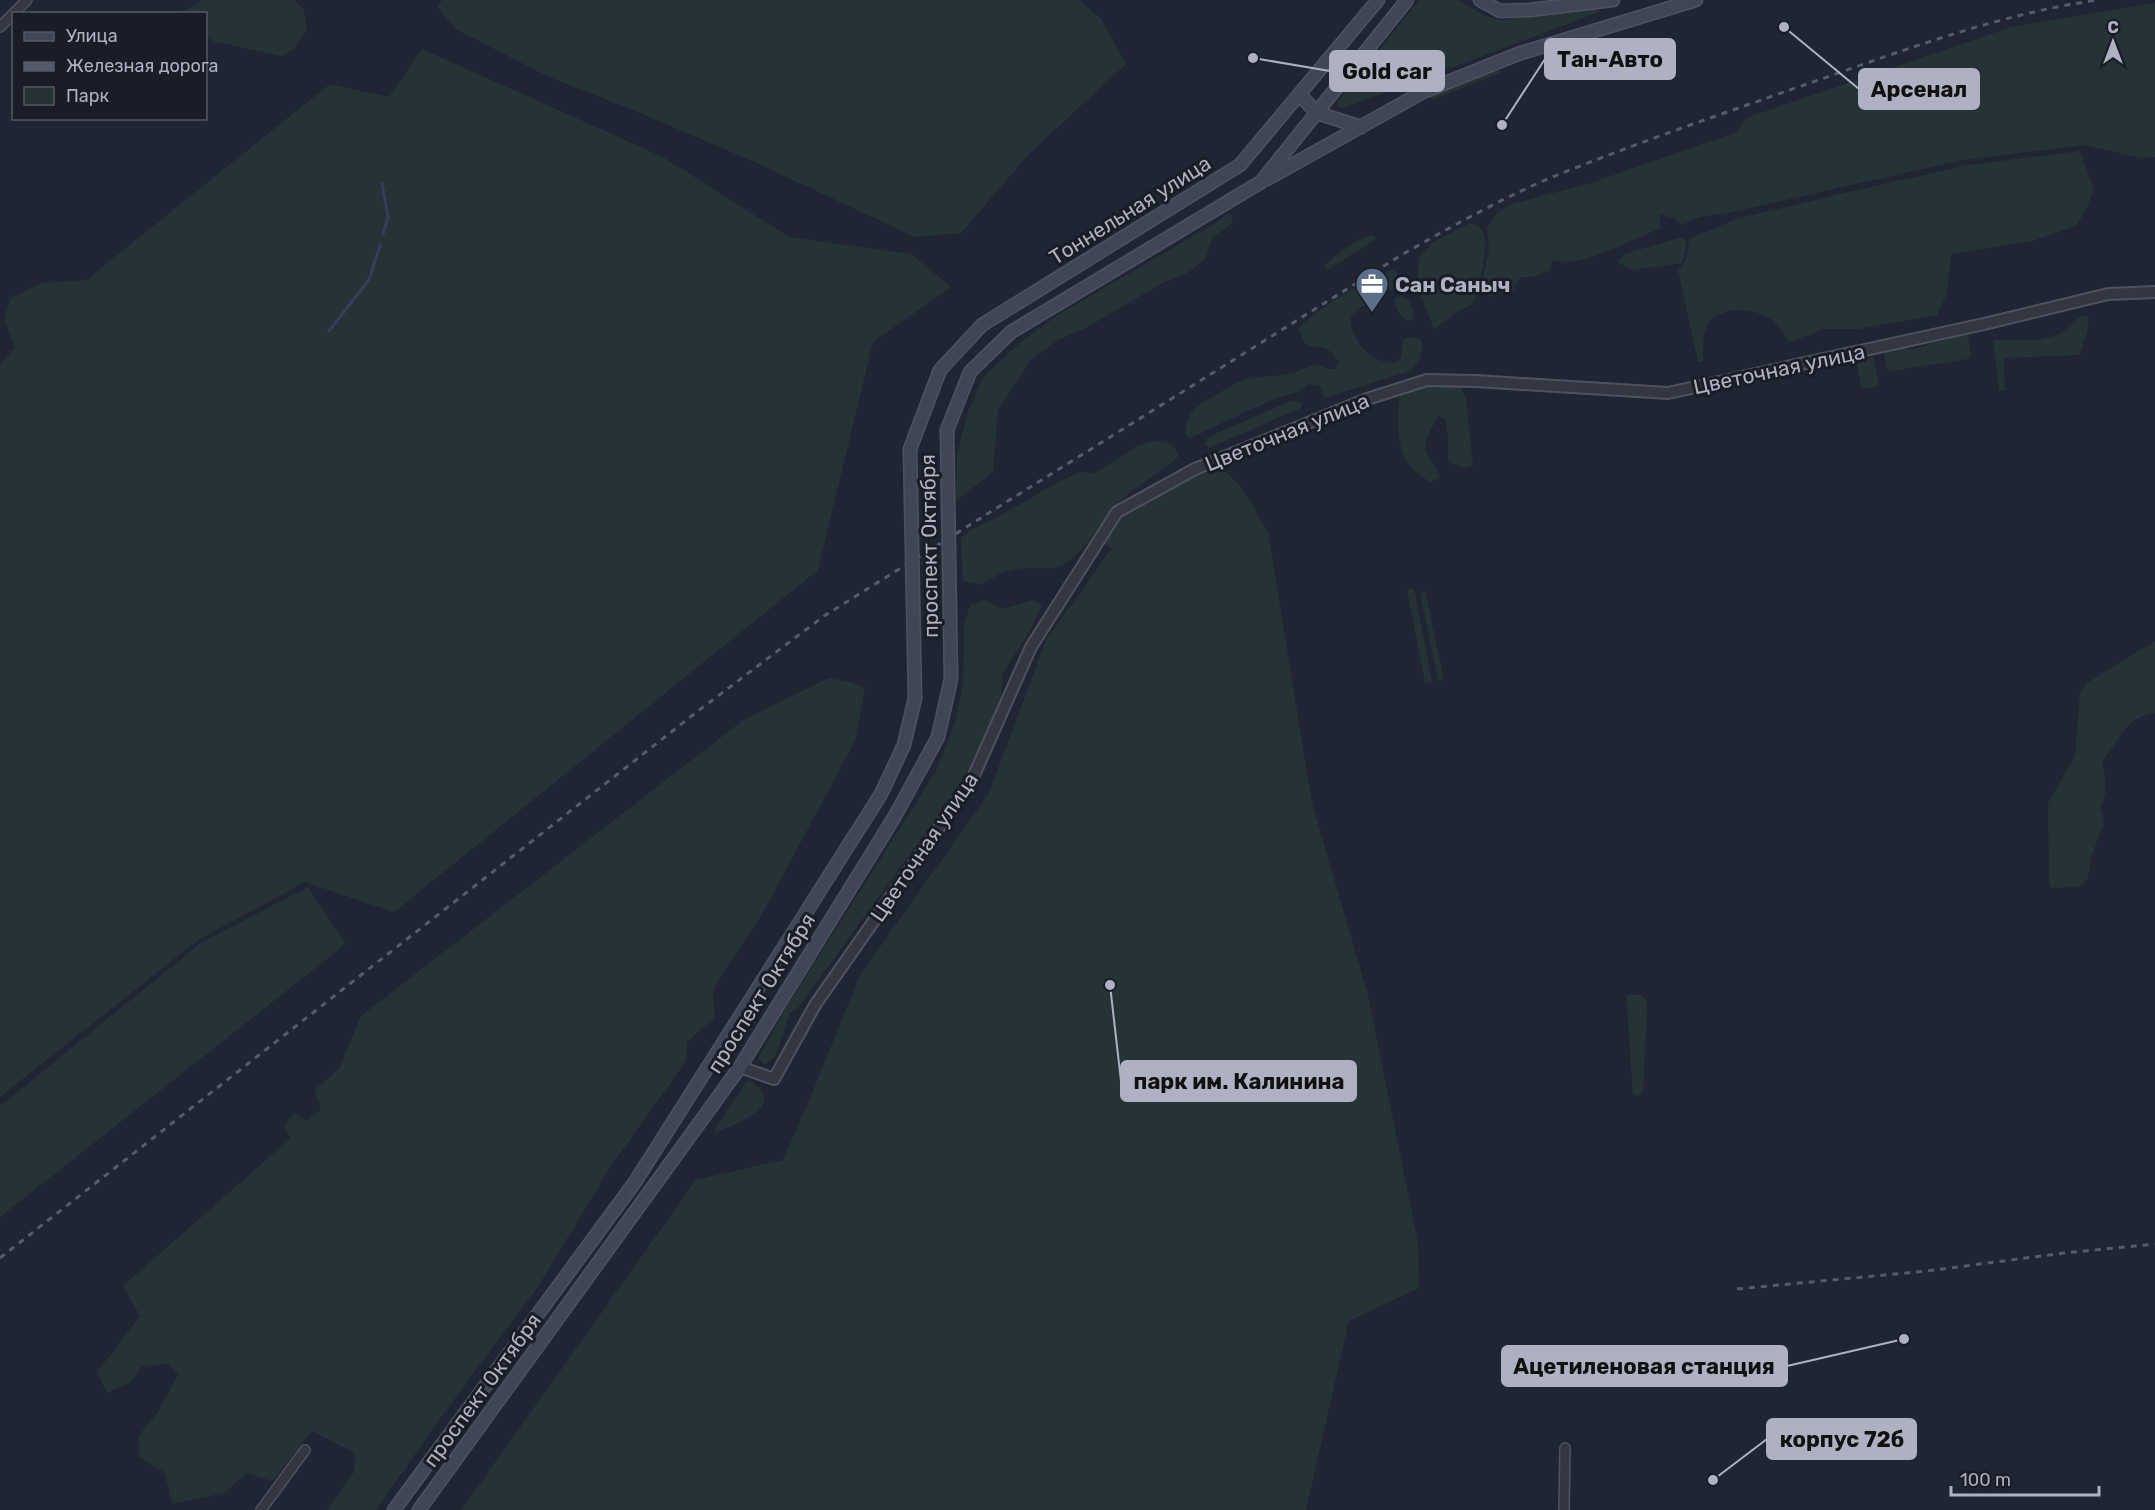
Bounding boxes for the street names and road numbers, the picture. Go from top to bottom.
street label: Тоннельная улица [1045,150,1215,270]
street label: Цветочная улица [1691,339,1867,399]
street label: Цветочная улица [1201,388,1373,476]
street label: проспект Октября [915,454,943,638]
street label: Цветочная улица [865,768,983,926]
street label: проспект Октября [702,908,820,1078]
street label: проспект Октября [418,1308,546,1472]

